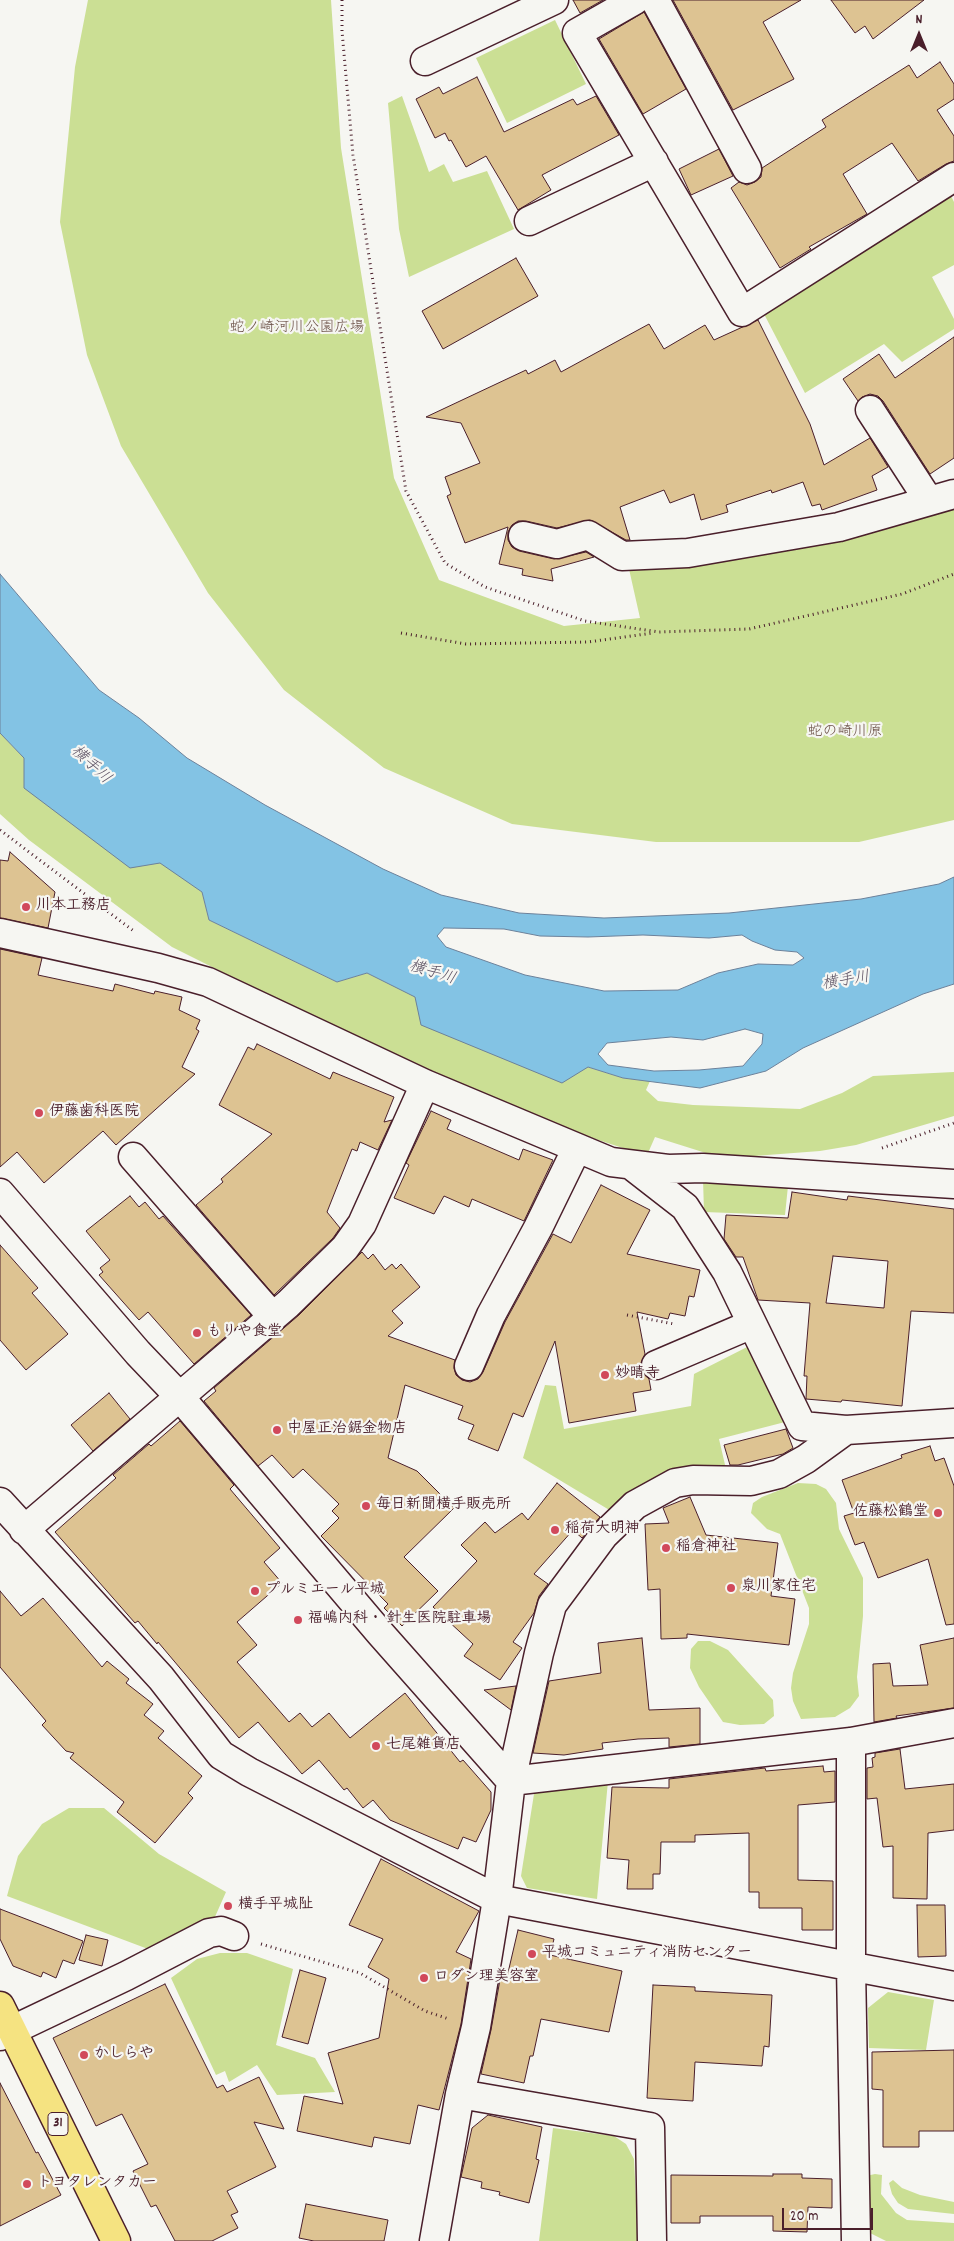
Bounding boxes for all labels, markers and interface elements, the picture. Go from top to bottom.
north arrow [894,10,944,60]
text: N [916,10,922,30]
park label: 蛇ノ崎河川公園広場 [230,320,364,338]
park label: 蛇の崎川原 [808,724,882,742]
water label: 横手川 [66,743,114,789]
place label: 川本工務店 [36,898,111,916]
marker: 川本工務店 [20,901,32,913]
water label: 横手川 [406,958,458,990]
water label: 横手川 [821,969,871,995]
place label: 伊藤歯科医院 [49,1104,139,1122]
marker: 伊藤歯科医院 [33,1107,45,1119]
place label: もりや食堂 [207,1324,282,1342]
marker: もりや食堂 [191,1327,203,1339]
place label: 妙晴寺 [615,1366,660,1384]
marker: 妙晴寺 [599,1369,611,1381]
place label: 中屋正治鋸金物店 [287,1421,407,1439]
marker: 中屋正治鋸金物店 [271,1424,283,1436]
place label: 毎日新聞横手販売所 [376,1497,511,1515]
marker: 毎日新聞横手販売所 [360,1500,372,1512]
place label: 佐藤松鶴堂 [853,1504,928,1522]
marker: 佐藤松鶴堂 [932,1507,944,1519]
place label: 稲荷大明神 [565,1521,640,1539]
marker: 稲荷大明神 [549,1524,561,1536]
place label: 稲倉神社 [676,1539,736,1557]
marker: 稲倉神社 [660,1542,672,1554]
place label: 泉川家住宅 [741,1579,816,1597]
place label: プルミエール平城 [265,1582,385,1600]
marker: 泉川家住宅 [725,1582,737,1594]
marker: プルミエール平城 [249,1585,261,1597]
place label: 福嶋内科・ 針生医院駐車場 [308,1611,491,1629]
marker: 福嶋内科・ 針生医院駐車場 [292,1614,304,1626]
place label: 七尾雑貨店 [386,1737,461,1755]
marker: 七尾雑貨店 [370,1740,382,1752]
place label: 横手平城阯 [238,1897,313,1915]
marker: 横手平城阯 [222,1900,234,1912]
place label: 平城コミュニティ消防センター [542,1945,752,1963]
marker: 平城コミュニティ消防センター [526,1948,538,1960]
place label: ロダン理美容室 [434,1969,539,1987]
marker: ロダン理美容室 [418,1972,430,1984]
place label: かしらや [94,2046,154,2064]
marker: かしらや [78,2049,90,2061]
road number: 31 [48,2112,68,2136]
place label: トヨタレンタカー [37,2175,157,2193]
marker: トヨタレンタカー [21,2178,33,2190]
scale bar [784,2198,875,2230]
text: 20 m [790,2206,818,2228]

